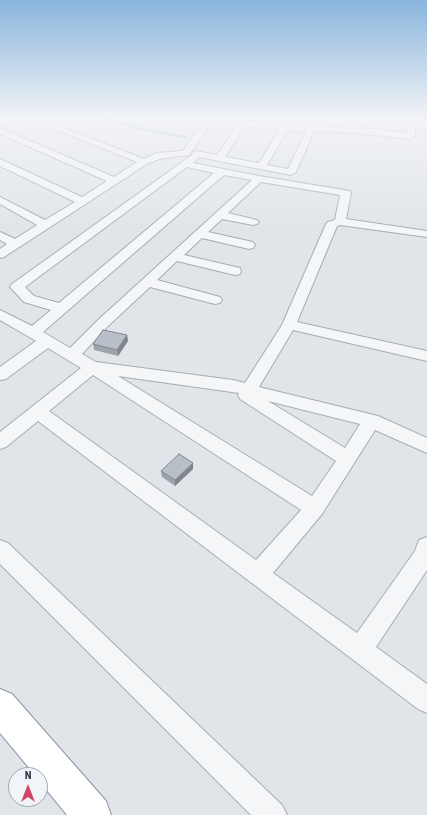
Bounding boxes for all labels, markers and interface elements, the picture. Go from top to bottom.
north arrow [8,767,48,807]
text: N [25,769,31,782]

